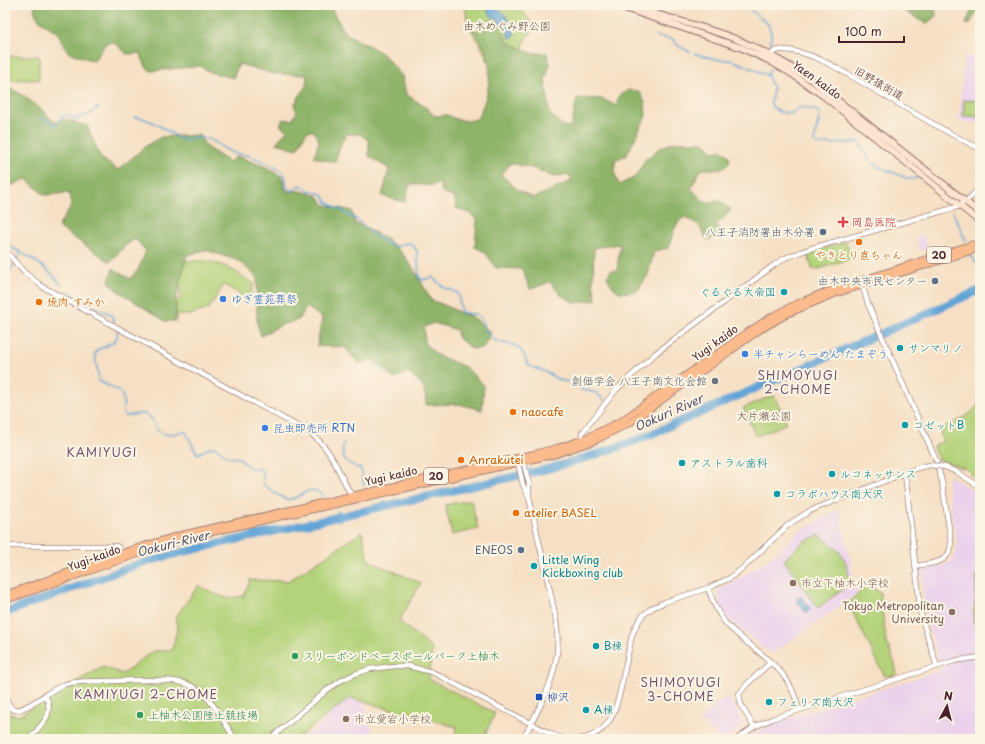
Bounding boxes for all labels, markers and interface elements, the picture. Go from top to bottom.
park label: 由木めぐみ野公園 [463,17,551,34]
scale bar [839,18,904,44]
text: 100 m [845,22,882,40]
street label: Yaen kaido [789,56,845,103]
street label: 旧野猿街道 [851,61,907,104]
place label: 岡島医院 [852,213,896,230]
marker: 岡島医院 [837,216,849,228]
place label: 八王子消防署由木分署 [705,223,815,240]
marker: 八王子消防署由木分署 [818,227,828,237]
marker: やきとり直ちゃん [854,237,864,247]
place label: やきとり直ちゃん [815,246,903,263]
road number: 20 [927,247,951,263]
place label: 由木中央市民センター [817,272,927,289]
marker: 由木中央市民センター [930,276,940,286]
place label: ぐるぐる大帝国 [699,283,776,300]
marker: ぐるぐる大帝国 [779,287,789,297]
place label: ゆぎ霊苑葬祭 [231,290,297,307]
place label: 焼肉 すみか [47,293,105,310]
marker: ゆぎ霊苑葬祭 [218,294,228,304]
marker: 焼肉 すみか [34,297,44,307]
street label: Yugi kaido [688,320,741,365]
place label: サンマリノ [908,339,963,356]
marker: サンマリノ [895,343,905,353]
place label: 半チャンらーめん たまぞう [753,345,888,362]
marker: 半チャンらーめん たまぞう [740,349,750,359]
district label: SHIMOYUGI 2-CHOME [758,366,838,398]
place label: 創価学会 八王子南文化会館 [571,372,707,389]
marker: 創価学会 八王子南文化会館 [710,376,720,386]
water label: Ookuri River [631,388,708,435]
place label: naocafe [521,403,564,420]
marker: naocafe [508,407,518,417]
park label: 大片瀬公園 [737,407,792,424]
place label: コゼットB [913,416,964,433]
place label: 昆虫即売所 RTN [273,419,355,436]
marker: コゼットB [900,420,910,430]
marker: 昆虫即売所 RTN [260,423,270,433]
district label: KAMIYUGI [66,443,138,461]
place label: Anrakutei [469,451,524,468]
place label: アストラル歯科 [690,454,767,471]
marker: Anrakutei [456,455,466,465]
marker: アストラル歯科 [677,458,687,468]
street label: Yugi kaido [363,461,419,490]
place label: ルコネッサンス [840,465,917,482]
road number: 20 [424,468,448,484]
marker: ルコネッサンス [827,469,837,479]
place label: コラボハウス南大沢 [785,485,883,502]
marker: コラボハウス南大沢 [772,489,782,499]
place label: atelier BASEL [524,504,598,521]
marker: atelier BASEL [511,508,521,518]
water label: Ookuri-River [135,525,212,561]
street label: Yugi-kaido [65,540,123,575]
place label: ENEOS [475,541,513,558]
marker: ENEOS [516,545,526,555]
place label: Little Wing Kickboxing club [542,551,623,581]
marker: Little Wing Kickboxing club [529,561,539,571]
place label: 市立下柚木小学校 [801,574,889,591]
marker: 市立下柚木小学校 [788,578,798,588]
place label: Tokyo Metropolitan University [842,597,944,627]
marker: Tokyo Metropolitan University [947,607,957,617]
place label: B棟 [604,637,622,654]
marker: B棟 [591,641,601,651]
place label: スリーボンドベースボールパーク上柚木 [303,647,500,664]
marker: スリーボンドベースボールパーク上柚木 [290,651,300,661]
district label: SHIMOYUGI 3-CHOME [641,673,721,705]
district label: KAMIYUGI 2-CHOME [74,685,218,703]
north arrow [927,686,967,726]
text: N [943,687,954,705]
place label: 柳沢 [547,688,569,705]
marker: 柳沢 [534,692,544,702]
place label: フェリズ南大沢 [777,693,854,710]
marker: フェリズ南大沢 [764,697,774,707]
place label: A棟 [594,701,613,718]
marker: A棟 [581,705,591,715]
place label: 上柚木公園陸上競技場 [148,706,258,723]
marker: 上柚木公園陸上競技場 [135,710,145,720]
place label: 市立愛宕小学校 [354,710,431,727]
marker: 市立愛宕小学校 [341,714,351,724]

